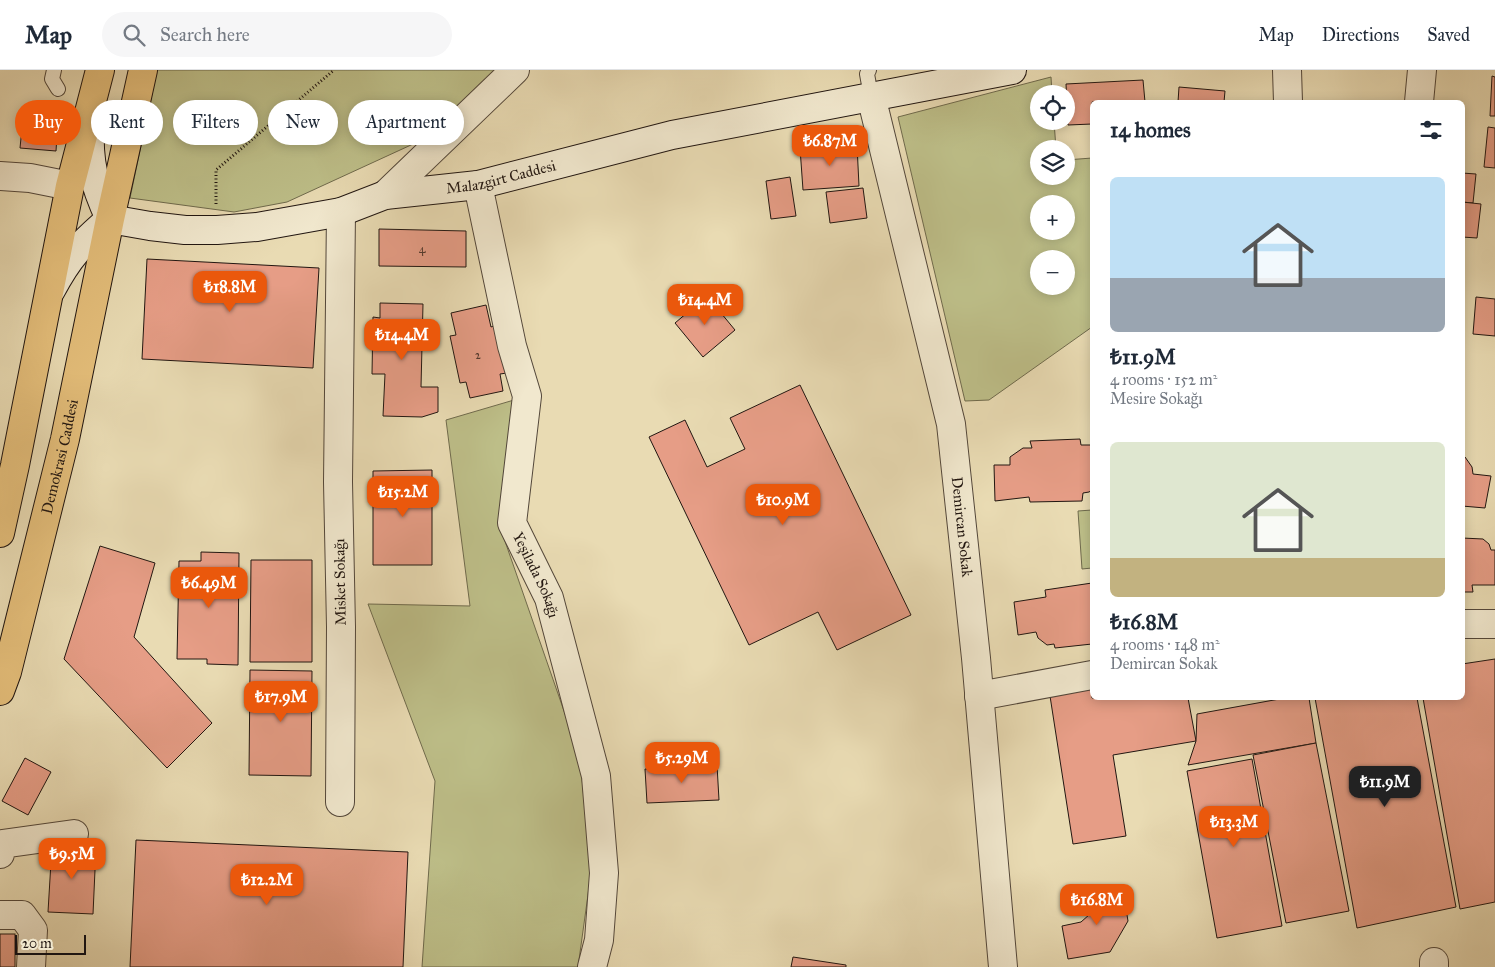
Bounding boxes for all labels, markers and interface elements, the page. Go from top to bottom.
search box [102,12,452,57]
text: Map [25,20,72,50]
icon: search [120,21,148,49]
text: Search here [160,23,250,46]
text: Map [1258,24,1294,46]
text: Directions [1322,24,1399,46]
text: Saved [1427,24,1470,46]
map controls [1030,85,1075,295]
button: locate [1030,85,1075,130]
chip: Buy [15,100,81,145]
chip: Rent [91,100,163,145]
chip: Filters [173,100,258,145]
chip: New [268,100,338,145]
chip: Apartment [348,100,464,145]
icon: filters [1417,116,1445,144]
text: 14 homes [1110,117,1191,143]
pin: ₺6.87M [789,124,871,167]
text: ₺6.87M [803,131,857,150]
button: layers [1030,140,1075,185]
street label: Malazgirt Caddesi [445,156,558,197]
button: + [1030,195,1075,240]
icon: home [1233,210,1323,300]
house number: 4 [419,242,426,256]
button: − [1030,250,1075,295]
pin: ₺18.8M [189,270,271,313]
text: ₺18.8M [204,277,256,296]
pin: ₺14.4M [664,284,746,326]
text: ₺14.4M [678,290,732,309]
pin: ₺14.4M [361,318,443,361]
text: ₺14.4M [375,325,429,344]
text: ₺11.9M [1110,344,1176,370]
house number: 2 [475,348,481,362]
text: 4 rooms · 152 m² [1110,370,1217,389]
text: Mesire Sokağı [1110,389,1203,408]
street label: Demokrasi Caddesi [38,398,82,516]
icon: home [1233,475,1323,565]
pin: ₺15.2M [362,476,444,518]
street label: Demircan Sokak [948,476,976,578]
text: ₺15.2M [378,482,428,501]
pin: ₺10.9M [742,484,824,526]
text: ₺10.9M [756,490,810,509]
street label: Yeşilada Sokağı [509,529,563,620]
street label: Misket Sokağı [330,538,350,626]
pin: ₺6.49M [168,566,250,609]
text: ₺6.49M [182,573,236,592]
text: ₺16.8M [1110,609,1178,635]
text: 4 rooms · 148 m² [1110,635,1220,654]
text: Demircan Sokak [1110,654,1218,673]
pin: ₺17.9M [240,680,322,723]
text: ₺17.9M [255,687,307,706]
pin: ₺5.29M [641,742,723,784]
text: ₺5.29M [656,748,708,767]
pin: ₺11.9M [1344,766,1426,808]
text: ₺11.9M [1360,772,1410,791]
pin: ₺13.3M [1193,806,1275,848]
text: ₺13.3M [1210,812,1258,831]
pin: ₺9.5M [37,838,107,880]
text: ₺9.5M [50,844,94,863]
pin: ₺12.2M [226,864,308,906]
text: ₺12.2M [241,870,293,889]
pin: ₺16.8M [1056,884,1138,926]
text: ₺16.8M [1071,890,1123,909]
scale bar [15,932,86,955]
text: 20 m [22,935,52,952]

